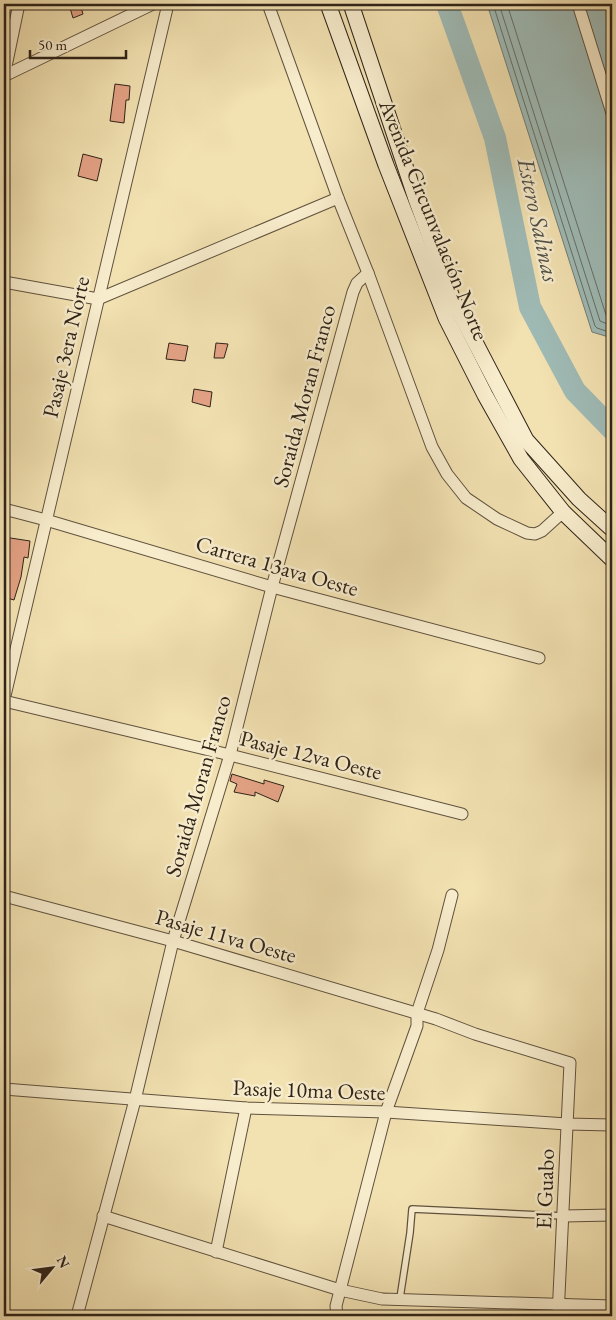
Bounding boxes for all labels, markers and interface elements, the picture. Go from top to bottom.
scale bar [30,28,126,60]
text: 50 m [38,35,67,54]
street label: Avenida Circunvalación Norte [372,94,496,345]
water label: Estero Salinas [511,154,567,285]
street label: Pasaje 3era Norte [36,273,96,421]
street label: Soraida Moran Franco [266,301,342,490]
street label: Carrera 13ava Oeste [192,529,362,603]
street label: Soraida Moran Franco [158,692,238,880]
street label: Pasaje 12va Oeste [237,723,385,787]
street label: Pasaje 11va Oeste [152,902,300,970]
street label: Pasaje 10ma Oeste [232,1073,386,1107]
street label: El Guabo [529,1148,561,1230]
north arrow [28,1242,78,1292]
text: N [53,1252,74,1272]

